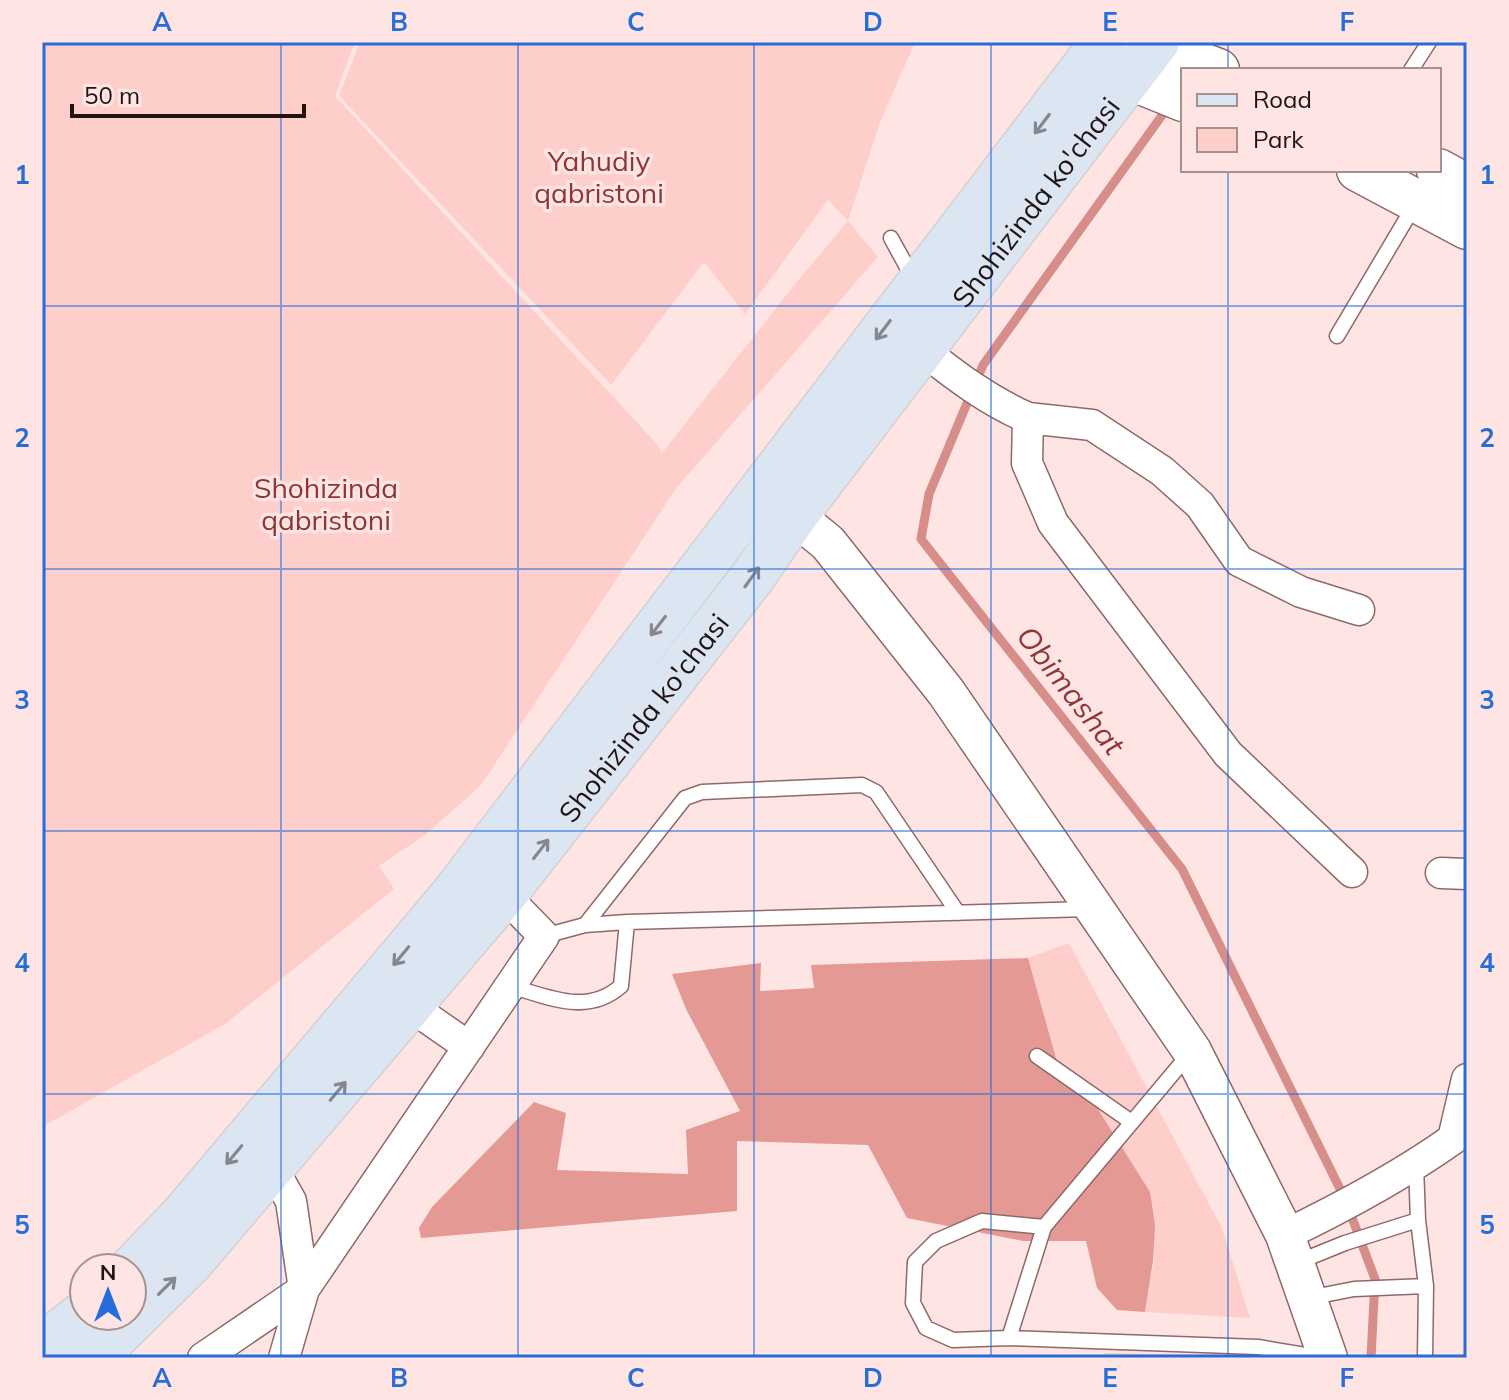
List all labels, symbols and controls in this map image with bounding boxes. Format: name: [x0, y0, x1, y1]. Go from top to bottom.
text: A: [152, 5, 172, 38]
text: B: [390, 5, 408, 38]
text: C: [627, 5, 645, 38]
text: D: [863, 5, 883, 38]
text: E: [1102, 5, 1118, 38]
text: F: [1340, 5, 1355, 38]
scale bar: [72, 68, 304, 118]
legend: [1181, 68, 1441, 172]
text: 50 m: [84, 80, 140, 110]
text: Road: [1253, 84, 1312, 114]
street label: Shohizinda ko'chasi: [944, 90, 1126, 314]
one-way arrow: [1033, 112, 1050, 134]
text: Park: [1253, 124, 1304, 154]
park label: Yahudiy qabristoni: [534, 143, 664, 210]
text: 1: [14, 158, 30, 191]
text: 1: [1479, 158, 1495, 191]
one-way arrow: [875, 319, 892, 340]
text: 2: [14, 421, 30, 454]
text: 2: [1479, 421, 1495, 454]
park label: Shohizinda qabristoni: [254, 470, 398, 537]
one-way arrow: [744, 567, 760, 589]
street label: Shohizinda ko'chasi: [550, 606, 735, 829]
one-way arrow: [650, 615, 667, 636]
water label: Obimashat: [1009, 618, 1134, 763]
text: 3: [14, 683, 30, 716]
text: 3: [1479, 683, 1495, 716]
one-way arrow: [532, 839, 549, 860]
one-way arrow: [392, 945, 410, 965]
text: 4: [14, 946, 30, 979]
text: 4: [1479, 946, 1495, 979]
one-way arrow: [329, 1082, 347, 1102]
one-way arrow: [225, 1144, 243, 1164]
text: 5: [14, 1208, 30, 1241]
text: 5: [1479, 1208, 1495, 1241]
north arrow: [68, 1252, 148, 1332]
text: N: [100, 1258, 116, 1286]
one-way arrow: [157, 1277, 177, 1296]
text: A: [152, 1361, 172, 1394]
text: B: [390, 1361, 408, 1394]
text: C: [627, 1361, 645, 1394]
text: D: [863, 1361, 883, 1394]
text: E: [1102, 1361, 1118, 1394]
text: F: [1340, 1361, 1355, 1394]

